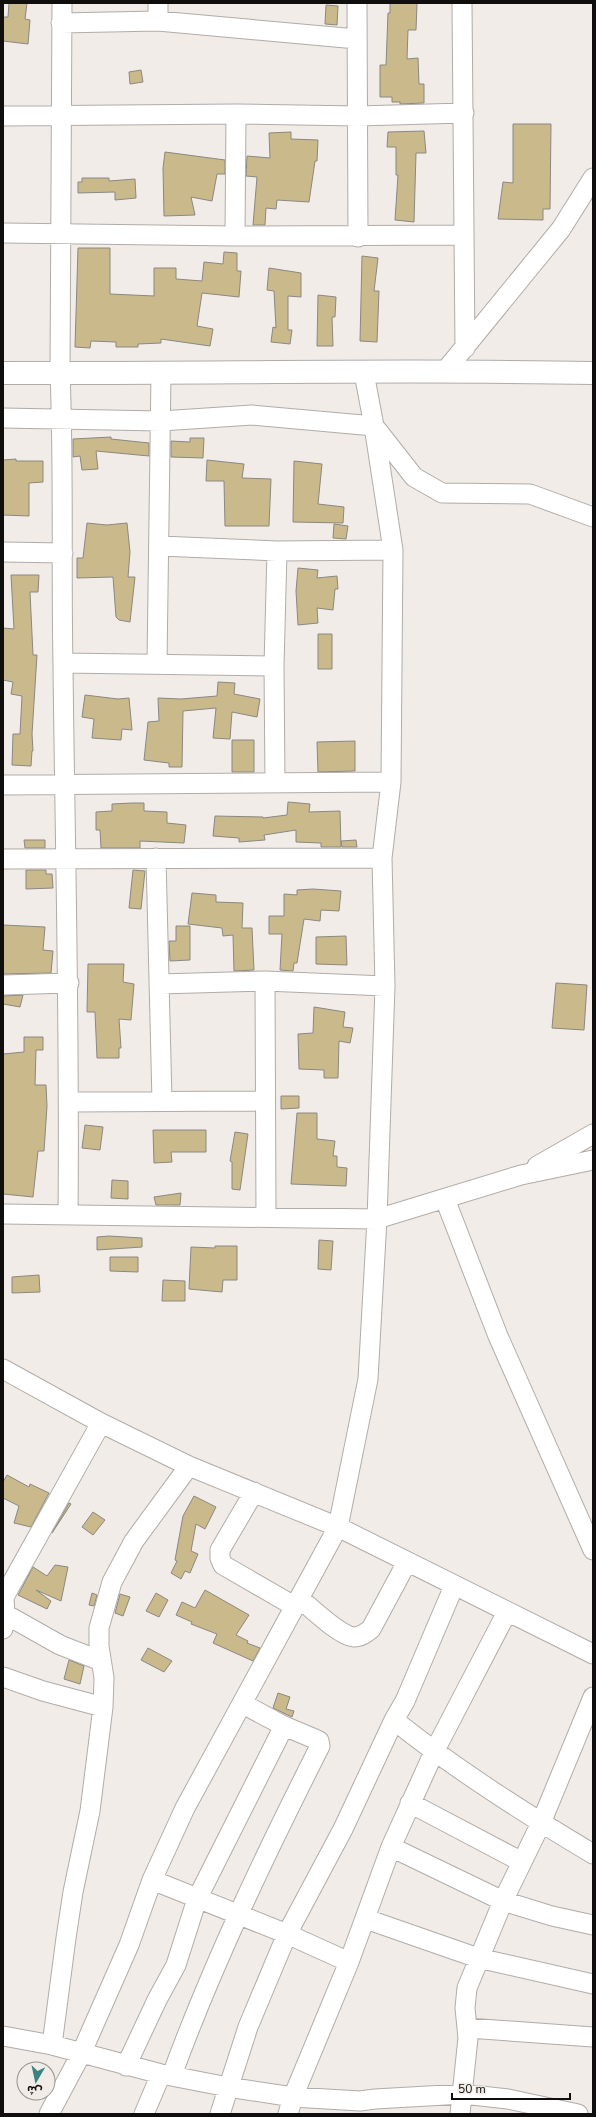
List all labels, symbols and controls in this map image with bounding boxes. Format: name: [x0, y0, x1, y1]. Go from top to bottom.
north arrow: [16, 2061, 56, 2101]
scale bar: [452, 2075, 570, 2101]
text: 50 m: [458, 2081, 486, 2097]
text: ش: [26, 2082, 43, 2099]

